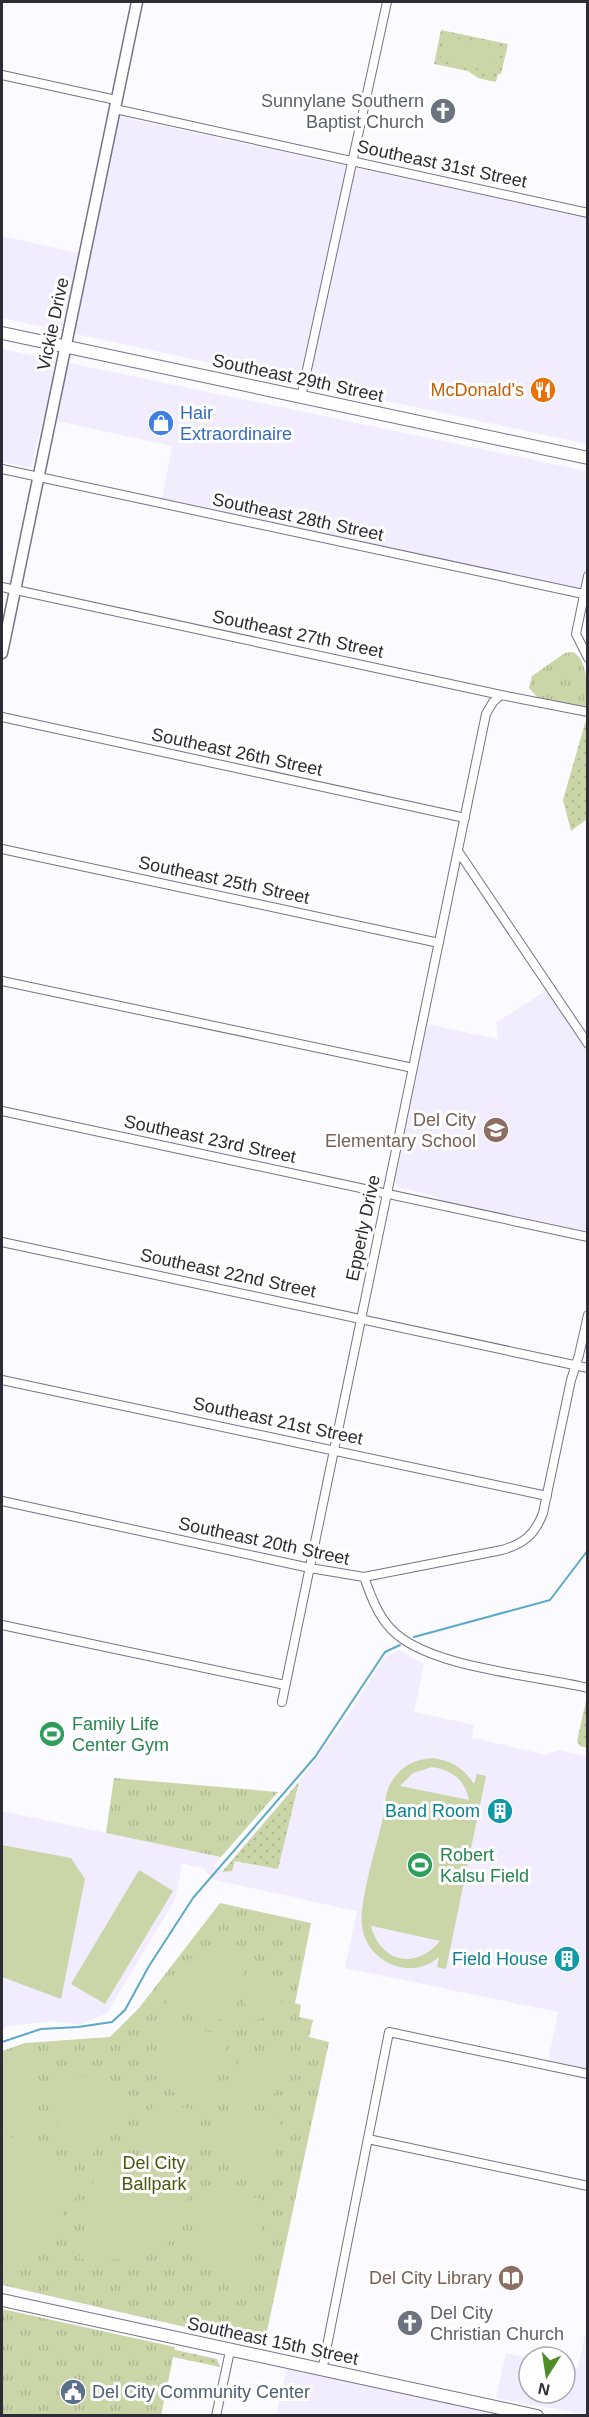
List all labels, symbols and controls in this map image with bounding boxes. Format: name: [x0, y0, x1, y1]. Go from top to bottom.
place label: Sunnylane Southern Baptist Church: [261, 91, 424, 132]
church icon: Sunnylane Southern Baptist Church: [428, 96, 458, 126]
street label: Southeast 31st Street: [355, 136, 529, 192]
street label: Vickie Drive: [33, 276, 73, 372]
street label: Southeast 29th Street: [211, 350, 385, 406]
restaurant icon: McDonald's: [528, 375, 558, 405]
place label: McDonald's: [431, 380, 524, 400]
place label: Hair Extraordinaire: [180, 403, 292, 444]
shop icon: Hair Extraordinaire: [146, 408, 176, 438]
street label: Southeast 28th Street: [211, 489, 385, 545]
street label: Southeast 27th Street: [211, 606, 385, 662]
street label: Southeast 26th Street: [150, 724, 324, 780]
street label: Southeast 25th Street: [137, 852, 311, 908]
place label: Del City Elementary School: [325, 1110, 476, 1151]
street label: Southeast 23rd Street: [122, 1111, 298, 1167]
school or university icon: Del City Elementary School: [481, 1115, 511, 1145]
street label: Epperly Drive: [342, 1173, 384, 1283]
street label: Southeast 22nd Street: [138, 1245, 318, 1301]
street label: Southeast 21st Street: [191, 1393, 365, 1449]
street label: Southeast 20th Street: [177, 1513, 351, 1569]
place label: Family Life Center Gym: [72, 1714, 169, 1755]
sports icon: Family Life Center Gym: [37, 1719, 67, 1749]
building icon: Band Room: [485, 1796, 515, 1826]
place label: Band Room: [385, 1801, 480, 1821]
place label: Robert Kalsu Field: [440, 1845, 529, 1886]
sports icon: Robert Kalsu Field: [405, 1850, 435, 1880]
building icon: Field House: [552, 1944, 582, 1974]
place label: Field House: [452, 1949, 548, 1969]
park label: Del City Ballpark: [121, 2153, 188, 2194]
library icon: Del City Library: [496, 2263, 526, 2293]
place label: Del City Library: [369, 2268, 492, 2288]
place label: Del City Christian Church: [430, 2303, 564, 2344]
church icon: Del City Christian Church: [395, 2308, 425, 2338]
street label: Southeast 15th Street: [186, 2313, 360, 2369]
north arrow: [517, 2345, 577, 2405]
public building icon: Del City Community Center: [58, 2377, 88, 2407]
text: N: [537, 2380, 551, 2399]
place label: Del City Community Center: [92, 2382, 310, 2402]

